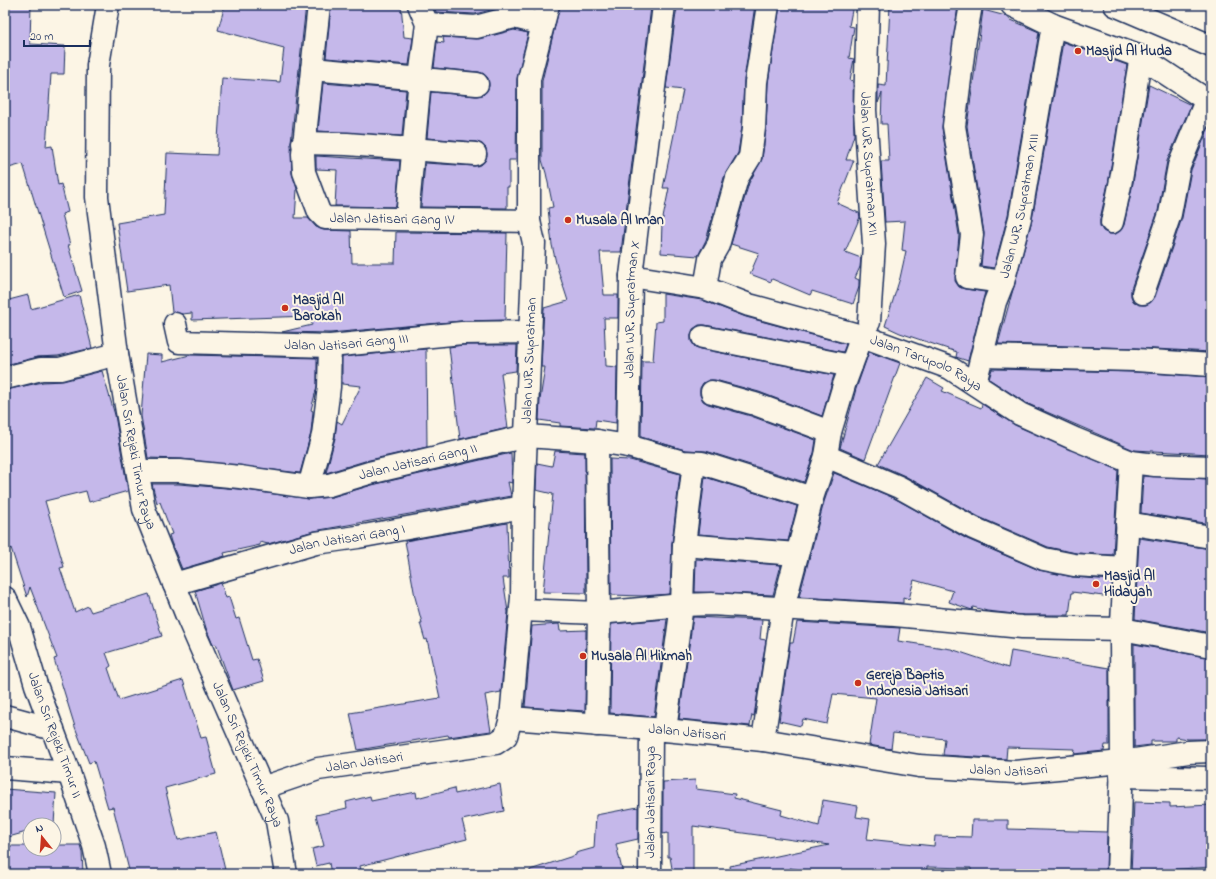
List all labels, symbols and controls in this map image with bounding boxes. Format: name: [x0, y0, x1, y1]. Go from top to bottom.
scale bar: [24, 22, 90, 48]
text: 20 m: [30, 28, 53, 46]
place label: Masjid Al Huda: [1086, 41, 1172, 62]
marker: Masjid Al Huda: [1073, 46, 1083, 56]
street label: Jalan WR. Supratman XII: [854, 91, 884, 237]
street label: Jalan WR. Supratman XIII: [994, 132, 1045, 281]
street label: Jalan Jatisari Gang IV: [330, 208, 455, 231]
place label: Musala Al Iman: [576, 210, 664, 231]
marker: Musala Al Iman: [563, 215, 573, 225]
street label: Jalan WR. Supratman X: [619, 239, 646, 378]
place label: Masjid Al Barokah: [292, 290, 344, 327]
street label: Jalan WR. Supratman: [516, 297, 542, 424]
marker: Masjid Al Barokah: [280, 303, 290, 313]
street label: Jalan Jatisari Gang III: [284, 328, 409, 357]
street label: Jalan Tarupolo Raya: [867, 329, 986, 397]
street label: Jalan Sri Rejeki Timur Raya: [110, 373, 162, 533]
street label: Jalan Jatisari Gang II: [356, 438, 479, 486]
street label: Jalan Jatisari Gang I: [286, 518, 407, 561]
place label: Masjid Al Hidayah: [1104, 566, 1155, 605]
marker: Masjid Al Hidayah: [1091, 579, 1101, 589]
place label: Musala Al Hikmah: [591, 646, 692, 667]
marker: Musala Al Hikmah: [578, 651, 588, 661]
place label: Gereja Baptis Indonesia Jatisari: [866, 665, 969, 702]
street label: Jalan Sri Rejeki Timur II: [22, 669, 87, 801]
street label: Jalan Sri Rejeki Timur Raya: [207, 678, 288, 829]
marker: Gereja Baptis Indonesia Jatisari: [853, 678, 863, 688]
street label: Jalan Jatisari: [648, 718, 727, 747]
street label: Jalan Jatisari: [324, 746, 404, 778]
street label: Jalan Jatisari Raya: [640, 746, 662, 858]
street label: Jalan Jatisari: [969, 759, 1049, 783]
north arrow: [22, 817, 62, 857]
text: N: [33, 820, 45, 837]

